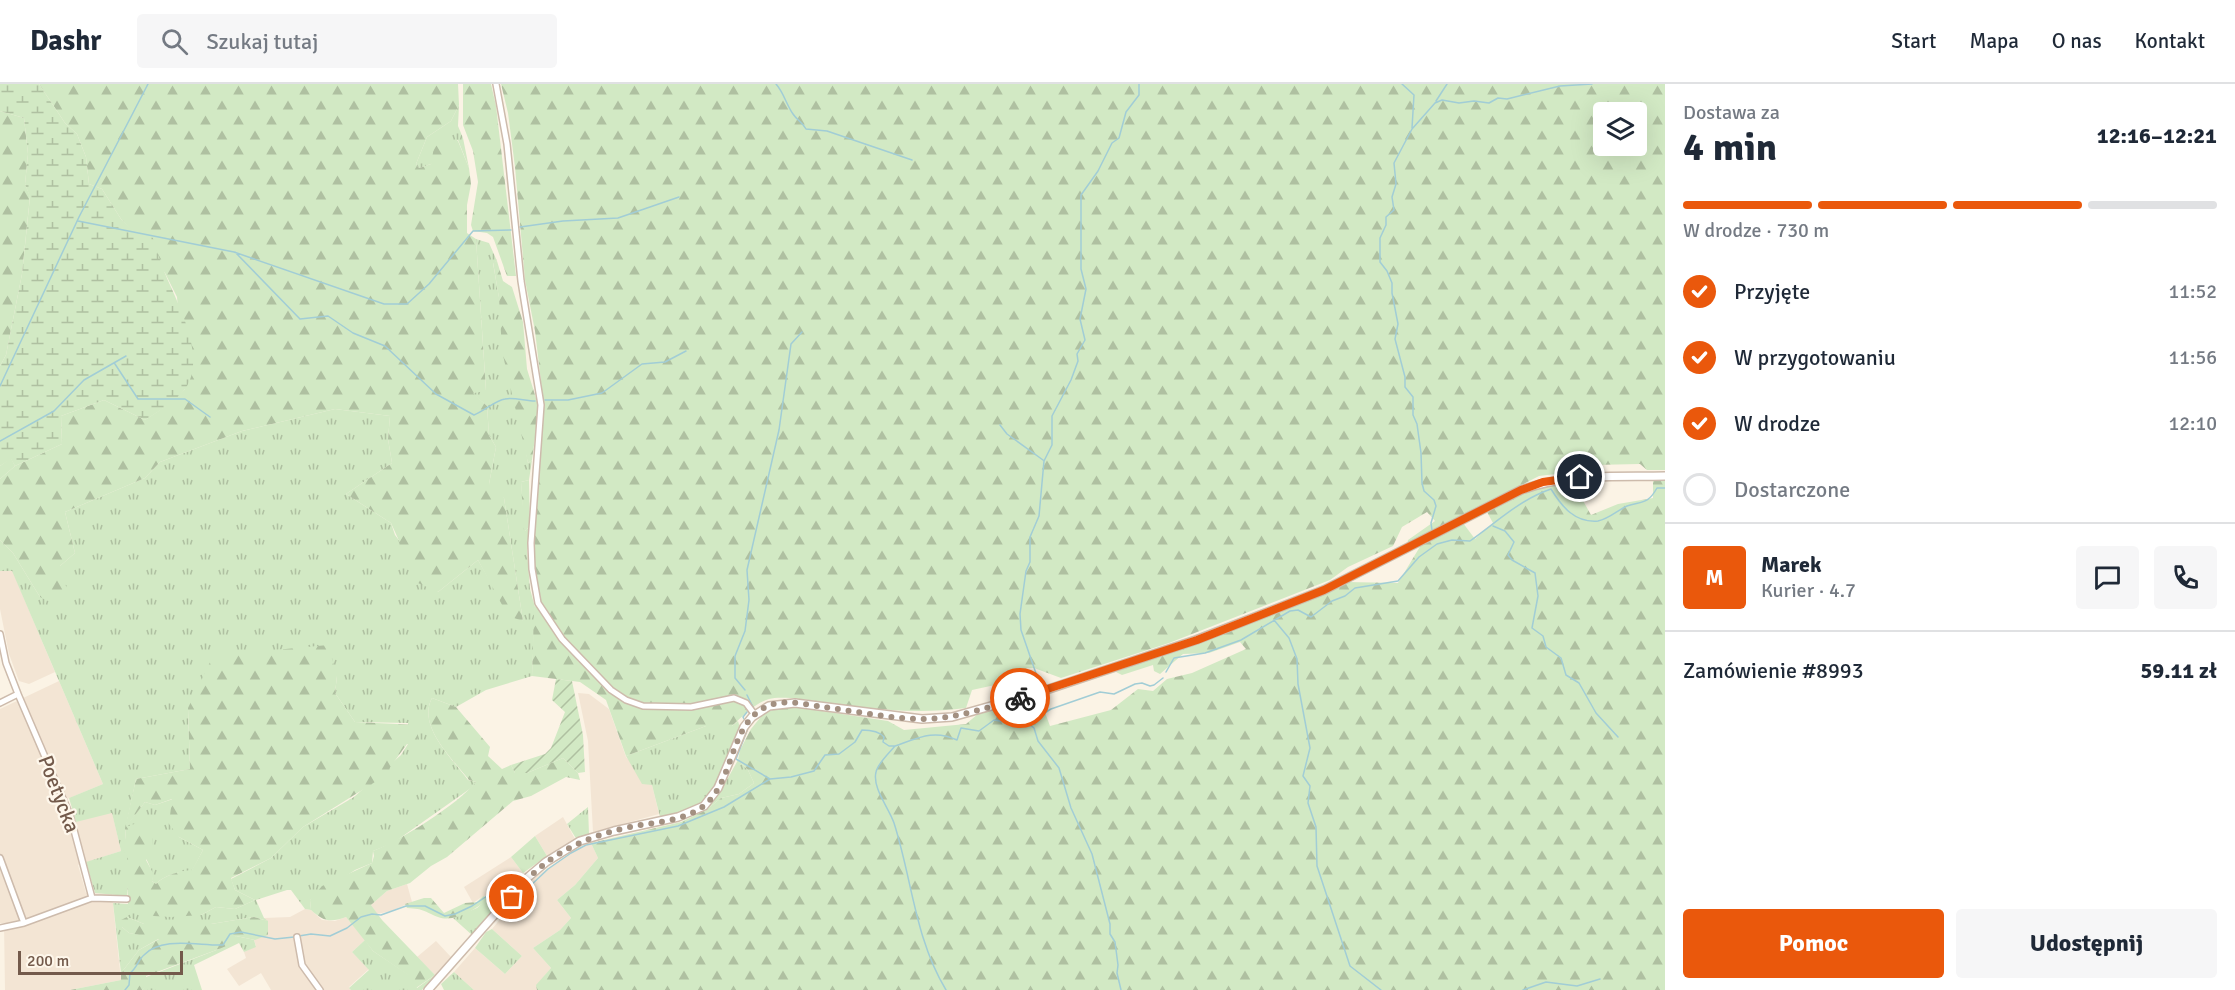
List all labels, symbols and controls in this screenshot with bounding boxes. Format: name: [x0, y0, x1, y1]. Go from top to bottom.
search box: [137, 14, 557, 68]
text: Dashr: [30, 24, 101, 58]
icon: search: [158, 25, 191, 58]
text: Szukaj tutaj: [206, 28, 318, 55]
text: Start: [1891, 28, 1936, 54]
text: Mapa: [1969, 28, 2019, 54]
text: O nas: [2052, 28, 2102, 54]
text: Kontakt: [2135, 28, 2205, 54]
text: Dostawa za: [1683, 100, 1780, 125]
map controls: [1593, 102, 1647, 156]
button: layers: [1593, 102, 1647, 156]
text: 12:16–12:21: [2097, 122, 2217, 149]
text: 4 min: [1683, 123, 1777, 171]
text: W drodze · 730 m: [1683, 218, 1829, 243]
icon: check: [1683, 275, 1716, 308]
text: Przyjęte: [1734, 278, 1810, 305]
text: 11:52: [2168, 279, 2217, 304]
icon: check: [1683, 341, 1716, 374]
text: W przygotowaniu: [1734, 344, 1896, 371]
text: 11:56: [2168, 345, 2217, 370]
icon: check: [1683, 407, 1716, 440]
text: W drodze: [1734, 410, 1821, 437]
text: 12:10: [2168, 411, 2217, 436]
pin: [1554, 451, 1605, 502]
icon: home: [1563, 460, 1596, 493]
text: Dostarczone: [1734, 476, 1850, 503]
button: chat: [2076, 546, 2139, 609]
button: phone: [2154, 546, 2217, 609]
text: Marek: [1761, 551, 1821, 578]
text: M: [1705, 564, 1724, 591]
text: Kurier · 4.7: [1761, 578, 1856, 603]
text: Zamówienie #8993: [1683, 657, 1864, 684]
text: 59.11 zł: [2140, 657, 2217, 684]
courier: [990, 668, 1050, 728]
icon: bike: [1004, 682, 1037, 715]
street label: Poetycka: [32, 752, 86, 836]
pin: [486, 871, 537, 922]
icon: bag: [495, 880, 528, 913]
button: Pomoc: [1683, 909, 1944, 978]
button: Udostępnij: [1956, 909, 2217, 978]
scale bar: [18, 948, 183, 976]
text: 200 m: [27, 951, 69, 971]

